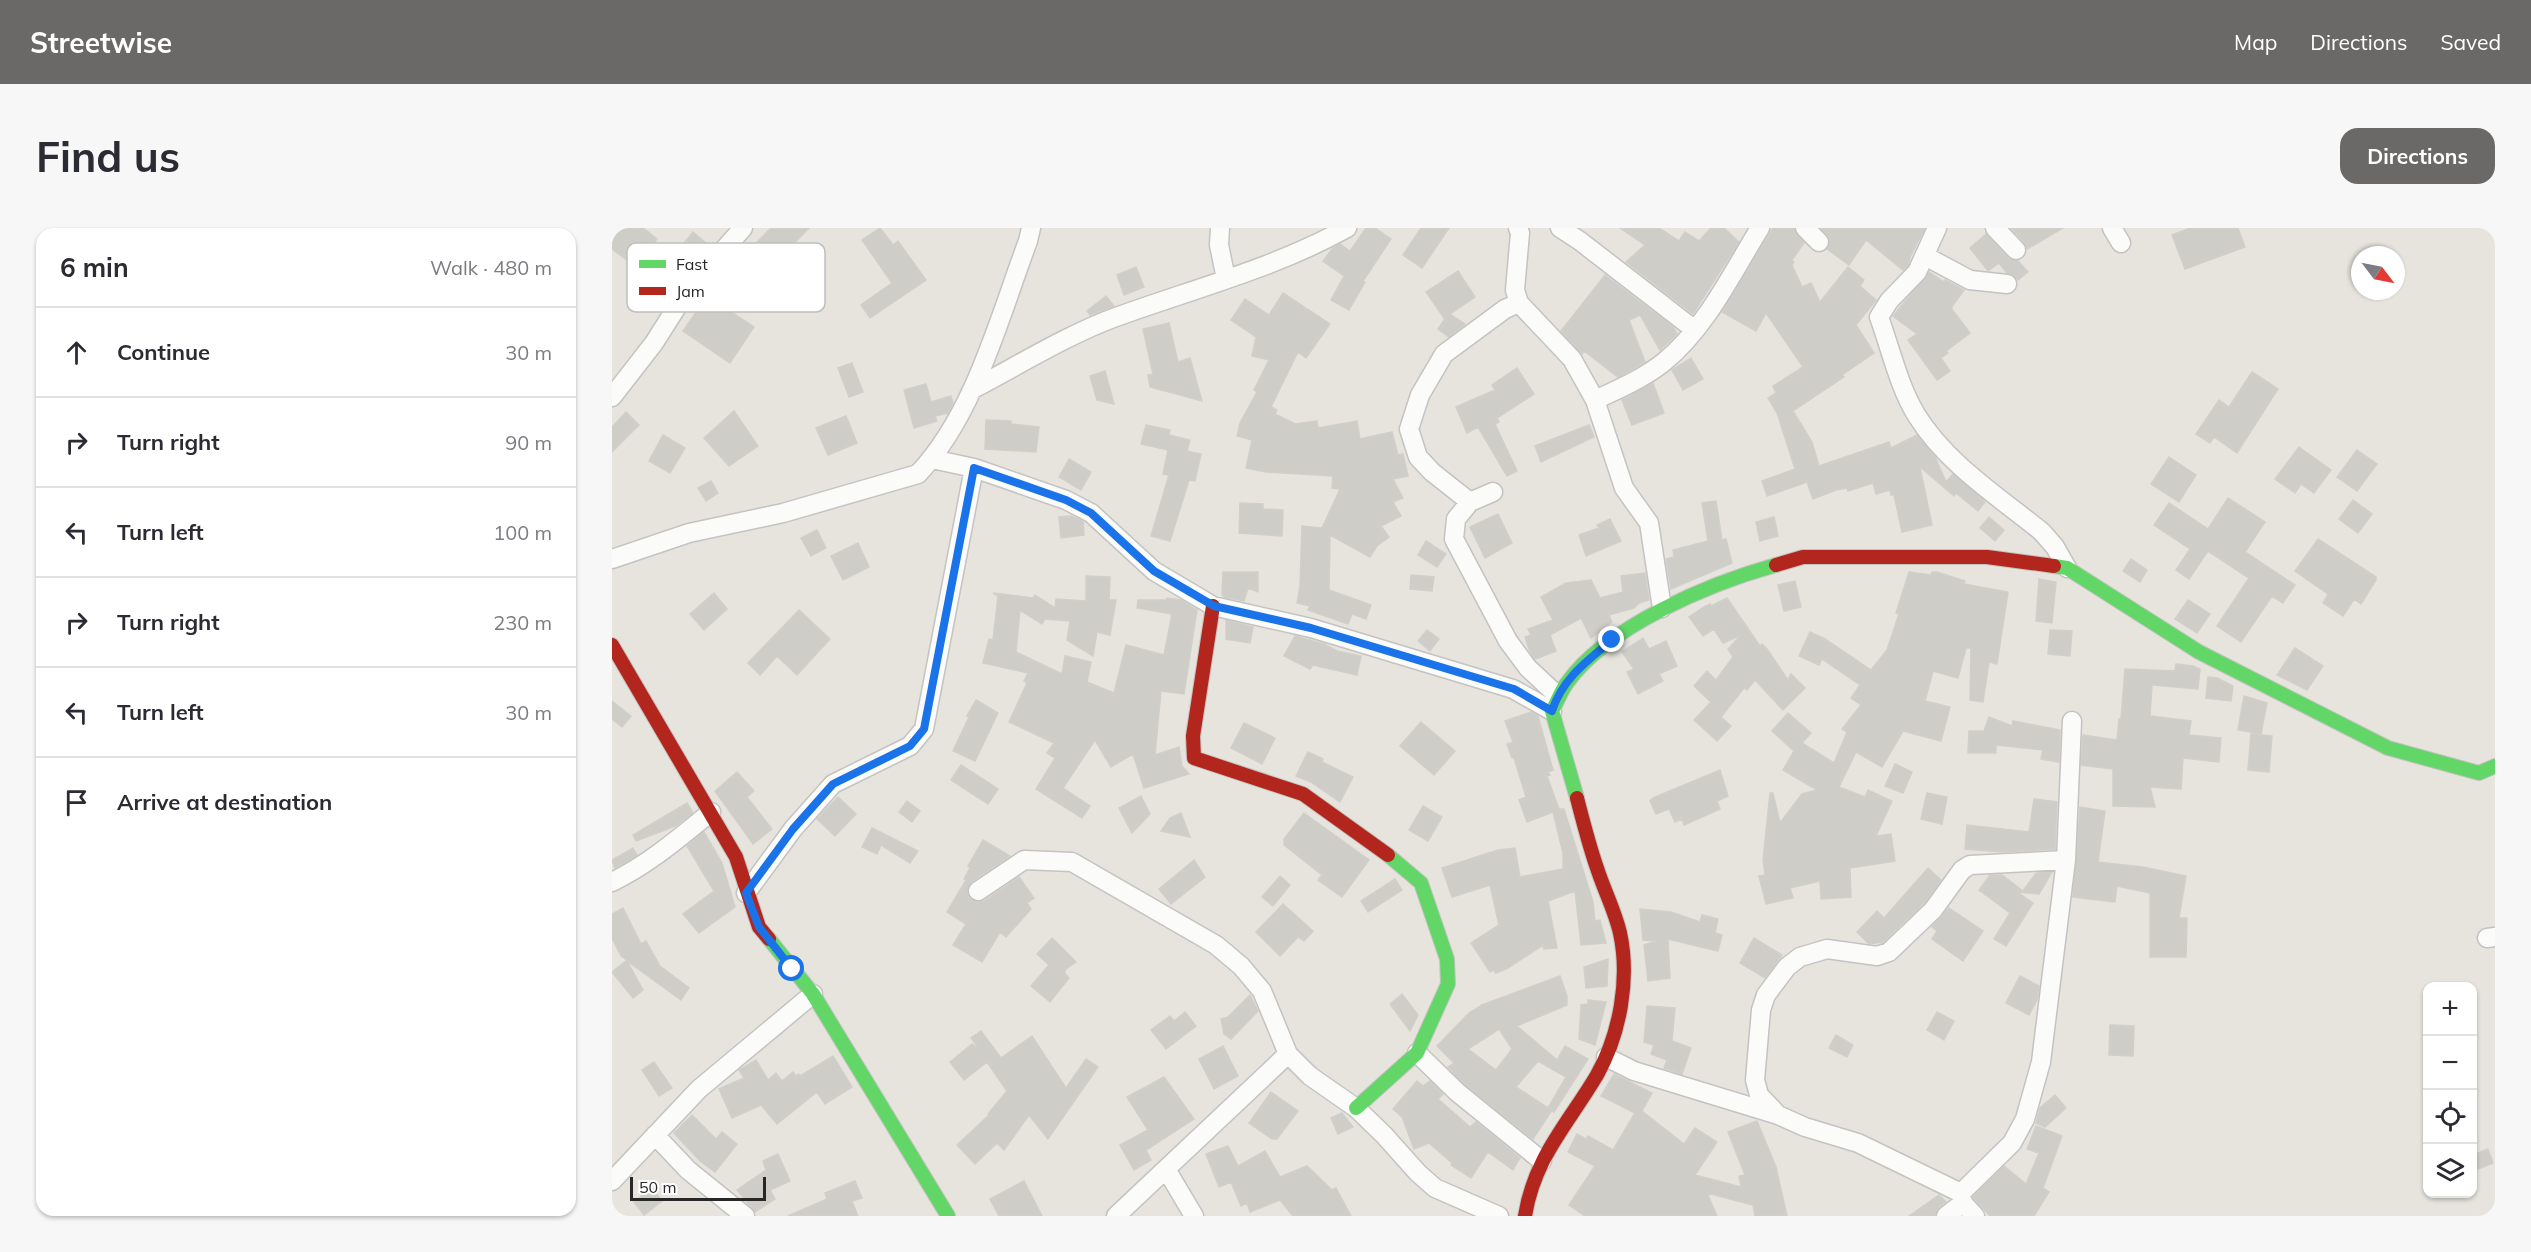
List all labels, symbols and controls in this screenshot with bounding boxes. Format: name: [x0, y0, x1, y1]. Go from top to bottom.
text: Streetwise: [30, 25, 172, 60]
text: Map: [2234, 29, 2277, 55]
text: Directions: [2310, 29, 2407, 55]
text: Saved: [2440, 29, 2501, 55]
button: Directions: [2340, 128, 2495, 184]
text: Find us: [36, 130, 180, 183]
legend: [627, 243, 825, 312]
north arrow: [2351, 246, 2405, 300]
text: 6 min: [60, 251, 129, 284]
text: Fast: [676, 254, 708, 274]
text: Walk · 480 m: [430, 255, 552, 280]
text: Jam: [676, 281, 705, 301]
icon: ahead: [60, 336, 93, 369]
text: Continue: [117, 338, 210, 366]
text: 30 m: [505, 340, 552, 365]
icon: right: [60, 426, 93, 459]
text: Turn right: [117, 428, 220, 456]
text: 90 m: [505, 430, 552, 455]
icon: left: [60, 516, 93, 549]
text: Turn left: [117, 518, 204, 546]
text: 100 m: [493, 520, 552, 545]
icon: right: [60, 606, 93, 639]
text: Turn right: [117, 608, 220, 636]
text: 230 m: [493, 610, 552, 635]
route end: [1598, 626, 1624, 652]
icon: left: [60, 696, 93, 729]
text: Turn left: [117, 698, 204, 726]
text: 30 m: [505, 700, 552, 725]
icon: arrive: [60, 786, 93, 819]
text: Arrive at destination: [117, 788, 332, 816]
route start: [778, 955, 804, 981]
map controls: [2423, 982, 2477, 1198]
button: +: [2423, 982, 2477, 1036]
button: −: [2423, 1036, 2477, 1090]
button: locate: [2423, 1090, 2477, 1144]
button: layers: [2423, 1144, 2477, 1198]
scale bar: [630, 1174, 766, 1202]
text: 50 m: [639, 1177, 676, 1197]

